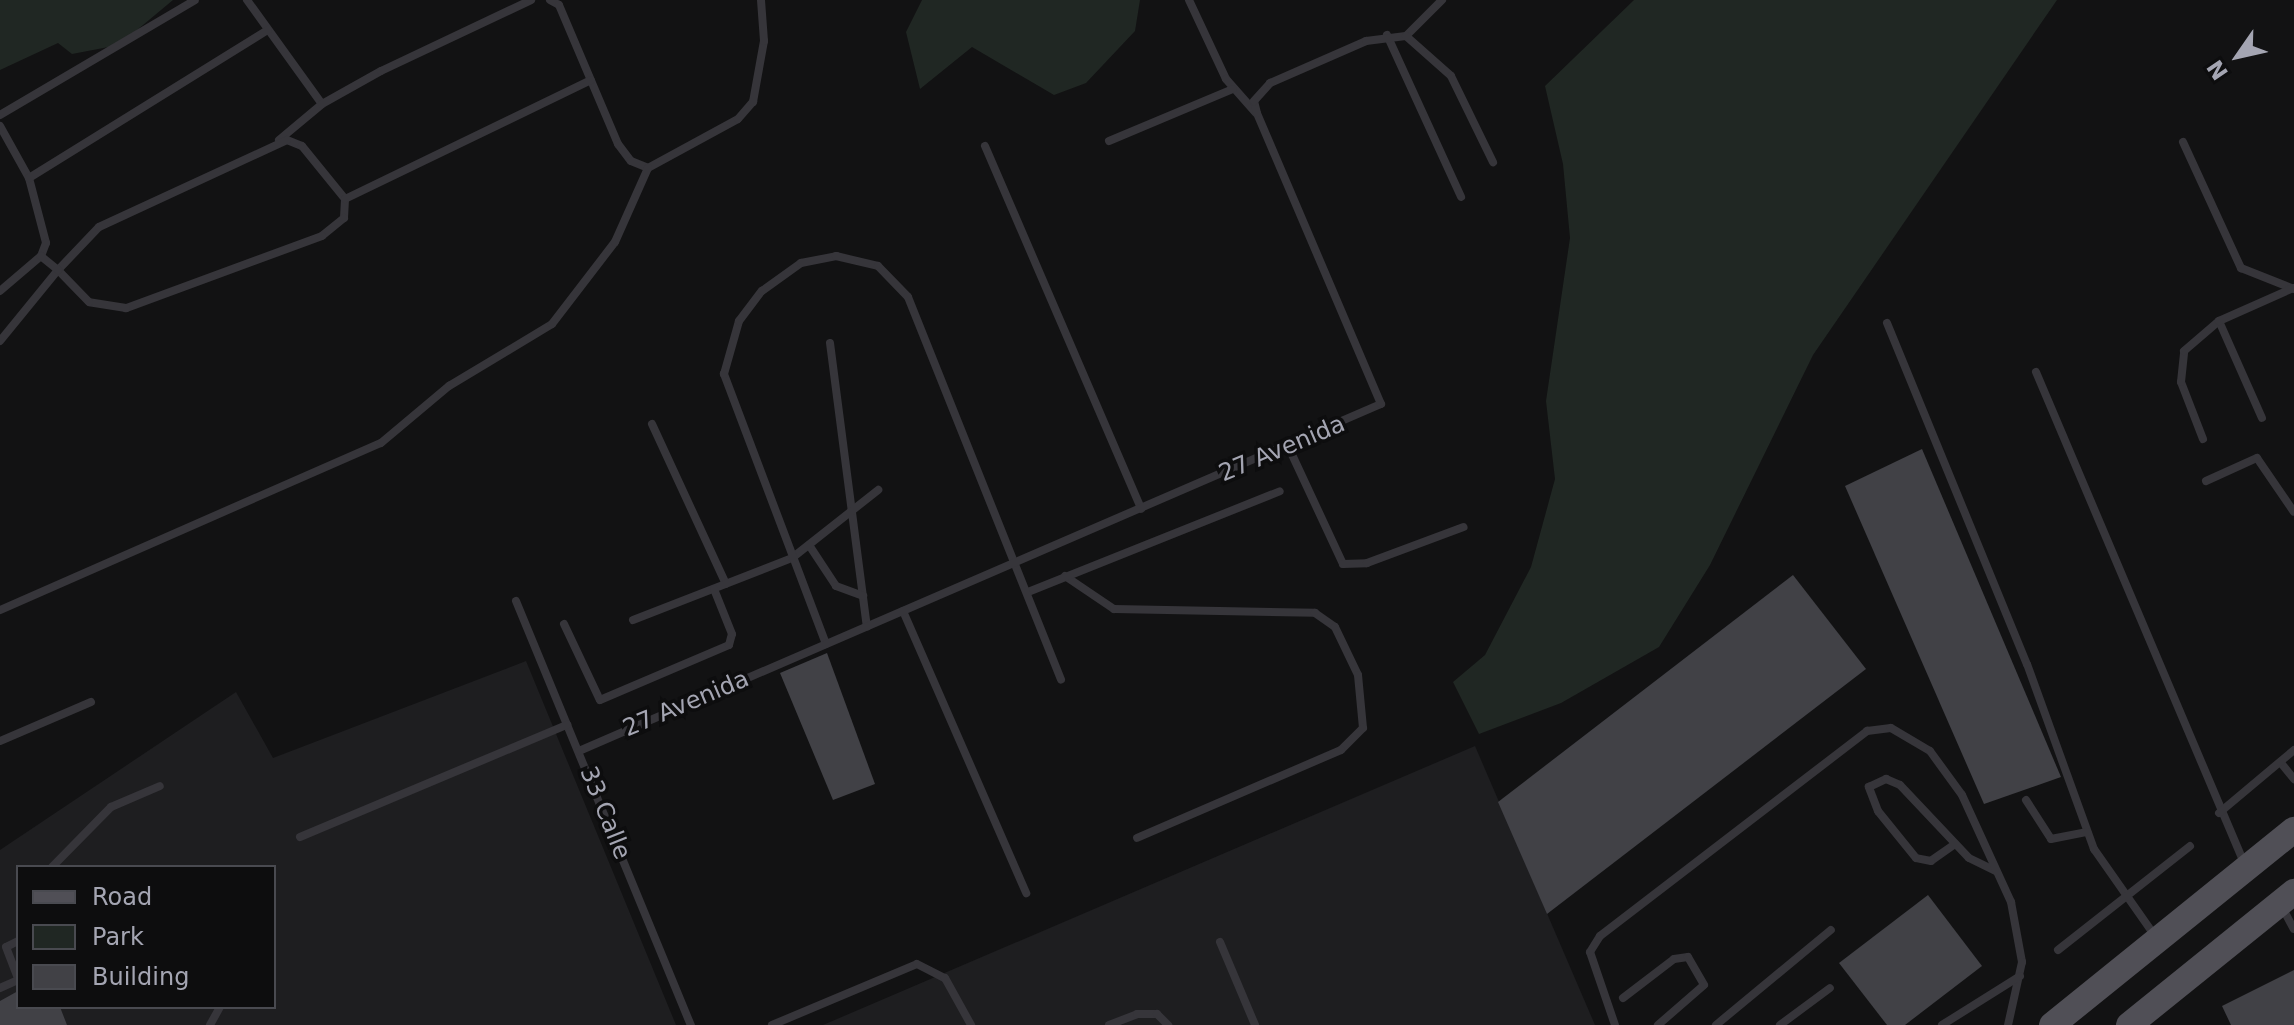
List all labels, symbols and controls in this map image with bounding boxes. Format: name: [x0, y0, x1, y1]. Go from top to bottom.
north arrow: [2198, 16, 2278, 96]
text: N: [2202, 55, 2233, 84]
street label: 27 Avenida: [1215, 410, 1349, 488]
street label: 27 Avenida: [619, 665, 753, 743]
street label: 33 Calle: [573, 762, 637, 864]
legend: [16, 865, 276, 1009]
text: Road: [92, 883, 152, 911]
text: Park: [92, 923, 144, 951]
text: Building: [92, 963, 189, 991]

